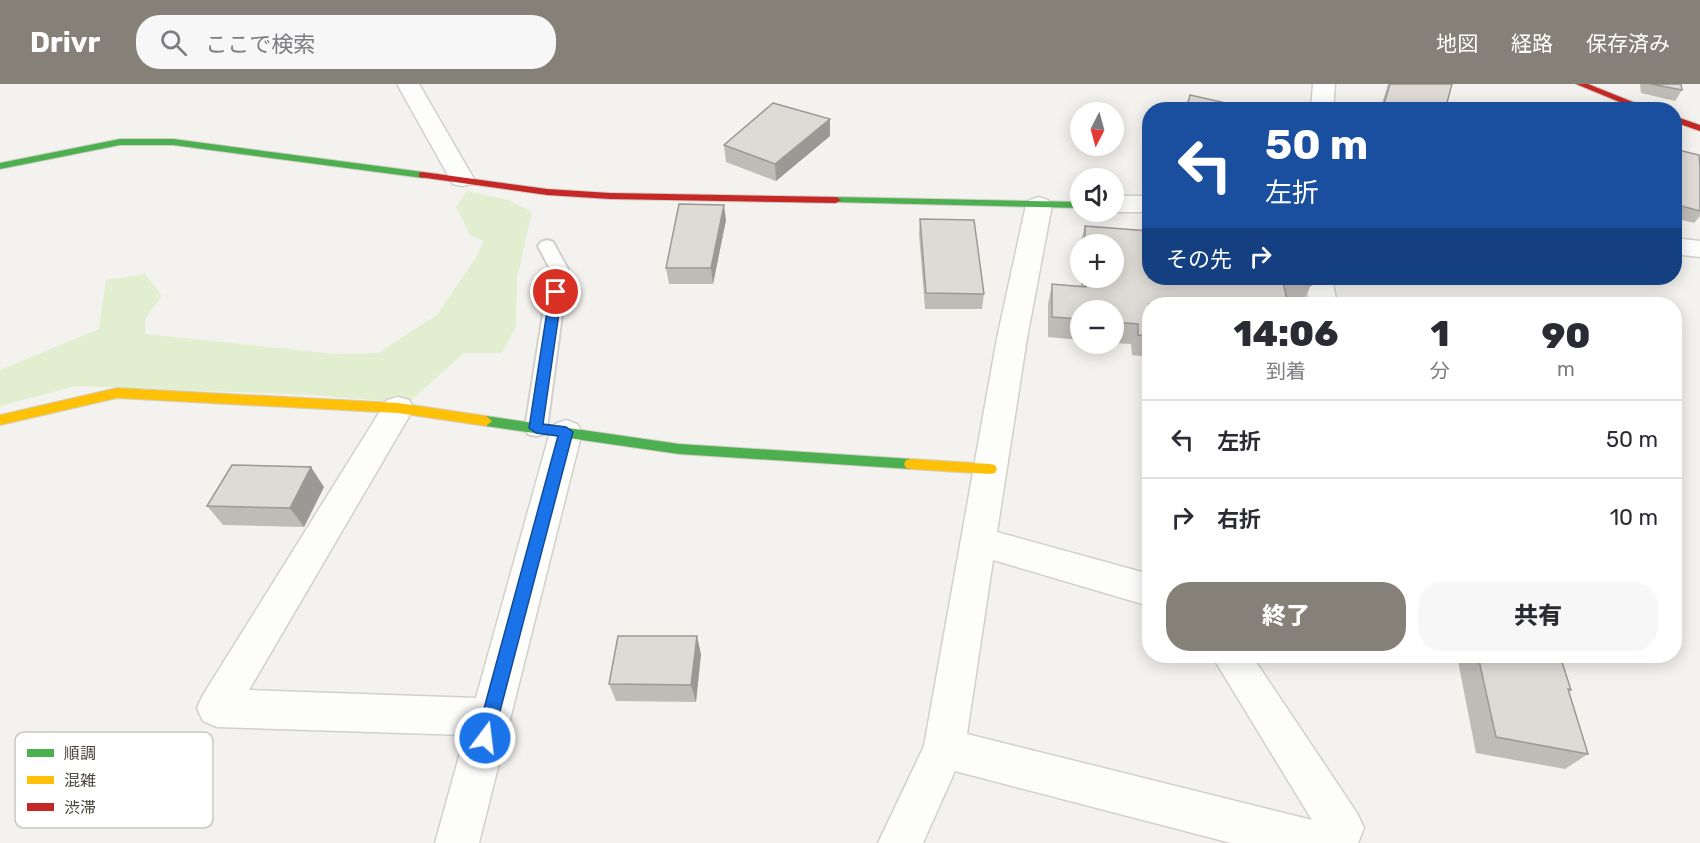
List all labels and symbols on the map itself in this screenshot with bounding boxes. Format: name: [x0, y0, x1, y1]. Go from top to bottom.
north arrow: [1070, 102, 1124, 156]
pin: [530, 266, 581, 317]
position arrow: [453, 706, 517, 770]
legend: [15, 732, 213, 828]
text: 順調: [64, 744, 96, 763]
text: 混雑: [64, 771, 96, 790]
text: 渋滞: [64, 798, 96, 817]

